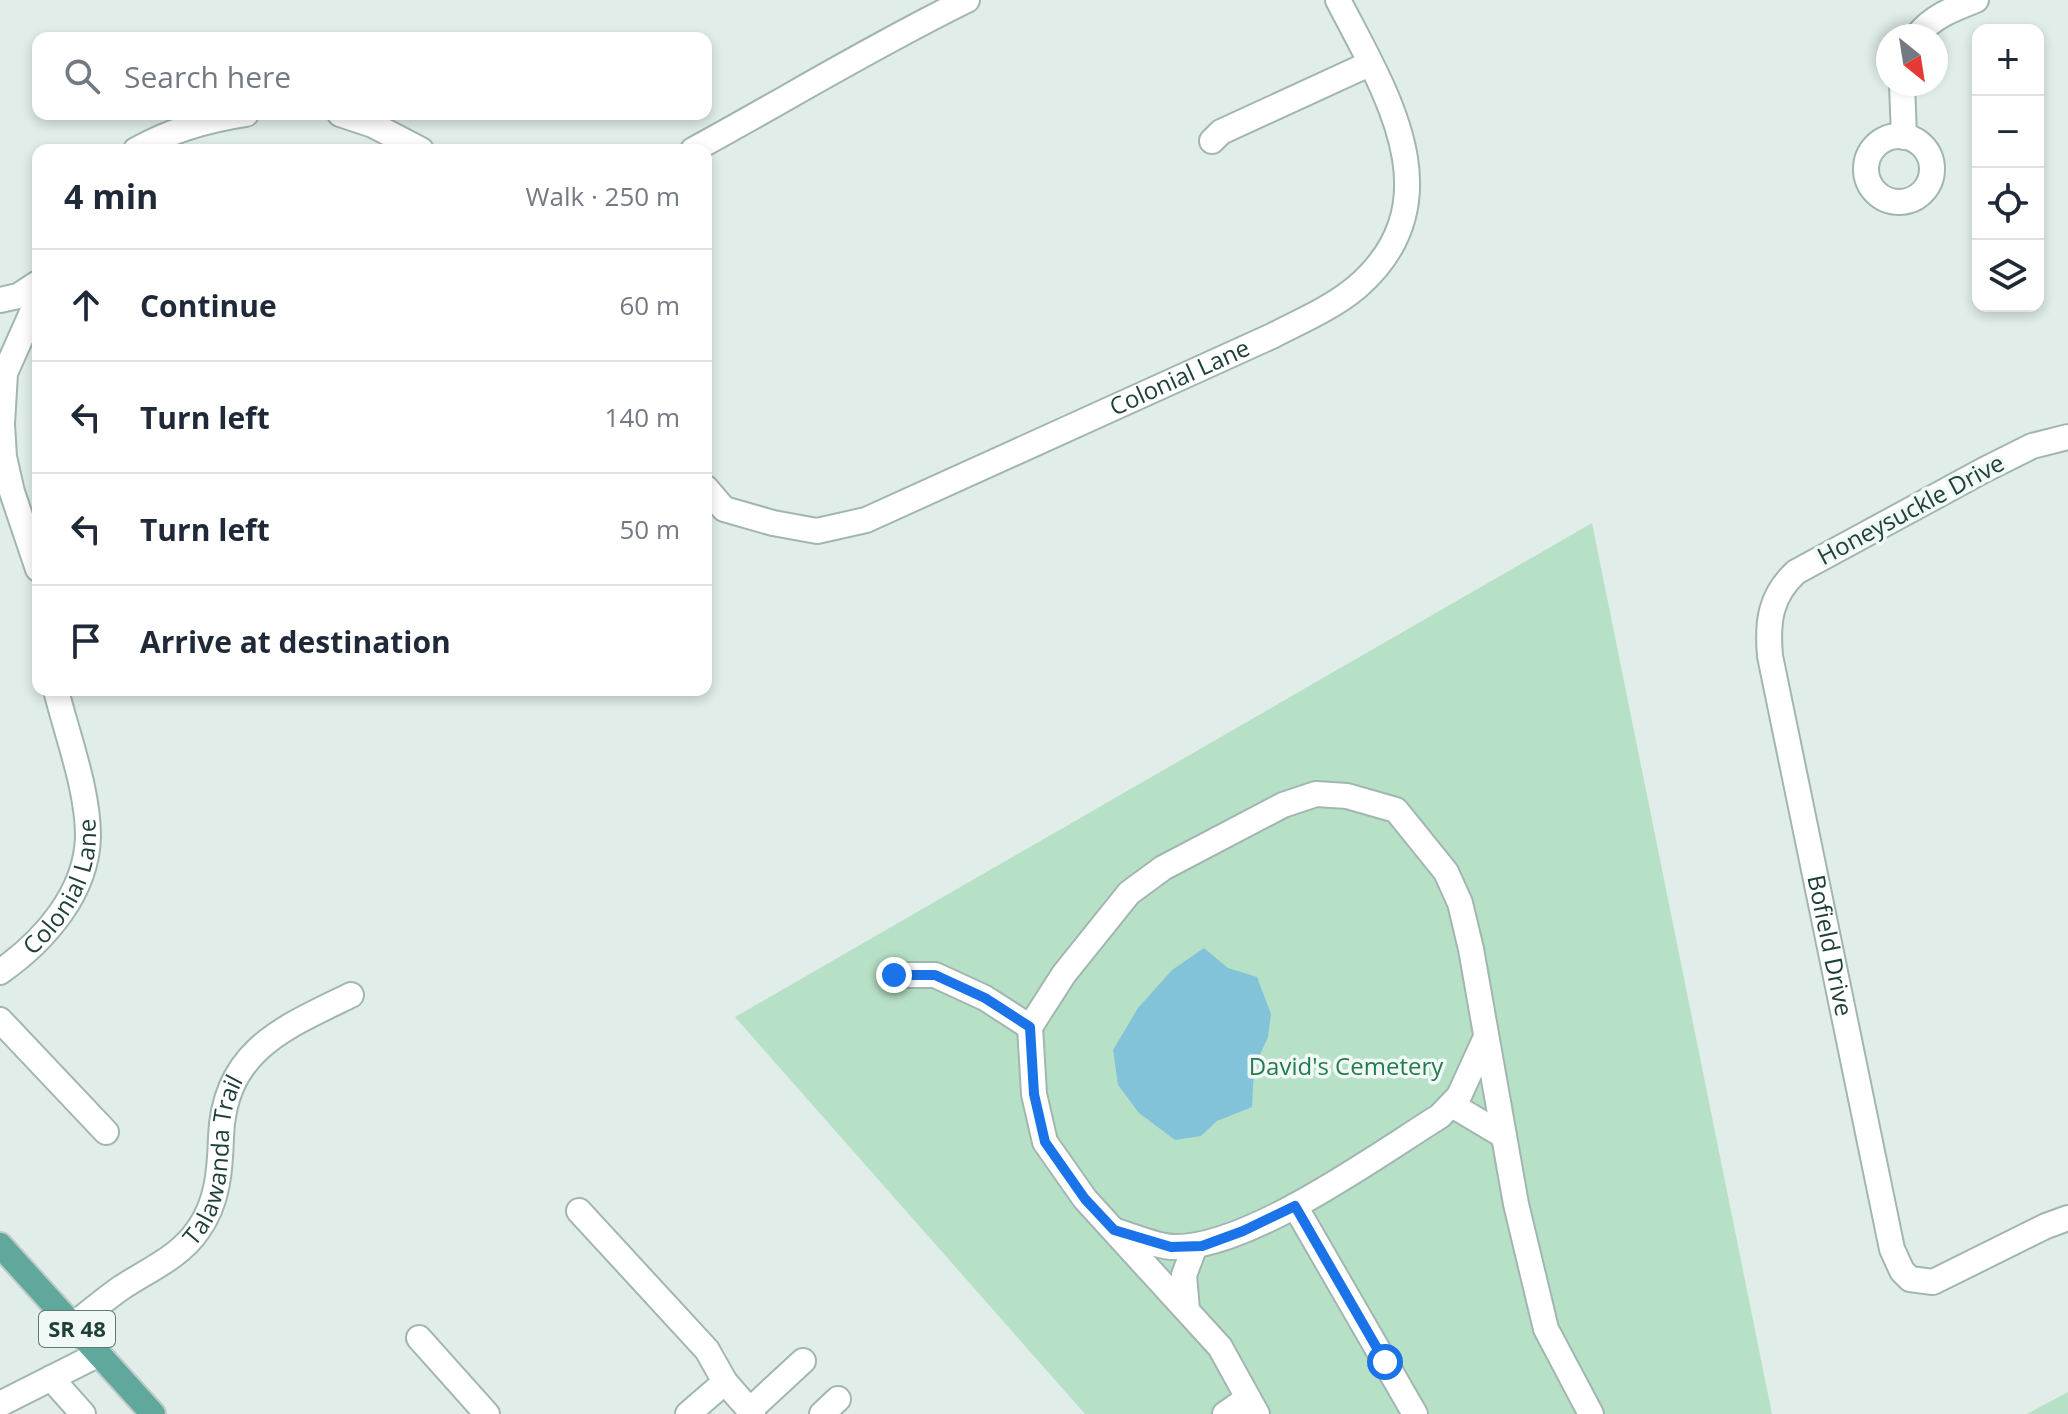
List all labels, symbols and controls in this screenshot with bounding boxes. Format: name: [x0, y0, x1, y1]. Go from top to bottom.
north arrow: [1876, 24, 1948, 96]
map controls: [1972, 24, 2044, 312]
button: +: [1972, 24, 2044, 96]
search box: [32, 32, 712, 120]
icon: search: [60, 54, 104, 98]
text: Search here: [124, 56, 291, 97]
button: −: [1972, 96, 2044, 168]
button: locate: [1972, 168, 2044, 240]
text: 4 min: [64, 173, 158, 219]
text: Walk · 250 m: [526, 178, 680, 214]
button: layers: [1972, 240, 2044, 312]
icon: ahead: [64, 283, 108, 327]
text: Continue: [140, 285, 277, 326]
text: 60 m: [619, 287, 680, 323]
street label: Colonial Lane: [1104, 330, 1254, 423]
icon: left: [64, 395, 108, 439]
text: Turn left: [140, 397, 270, 438]
text: 140 m: [605, 399, 680, 435]
street label: Honeysuckle Drive: [1811, 445, 2009, 572]
icon: left: [64, 507, 108, 551]
text: Turn left: [140, 509, 270, 550]
text: 50 m: [619, 511, 680, 547]
icon: arrive: [64, 619, 108, 663]
text: Arrive at destination: [140, 621, 451, 662]
street label: Colonial Lane: [15, 818, 103, 961]
street label: Bofield Drive: [1800, 872, 1862, 1019]
route end: [876, 957, 912, 993]
park label: David's Cemetery: [1249, 1049, 1444, 1082]
street label: Talawanda Trail: [175, 1069, 250, 1252]
road number: SR 48: [39, 1311, 115, 1347]
route start: [1367, 1344, 1403, 1380]

